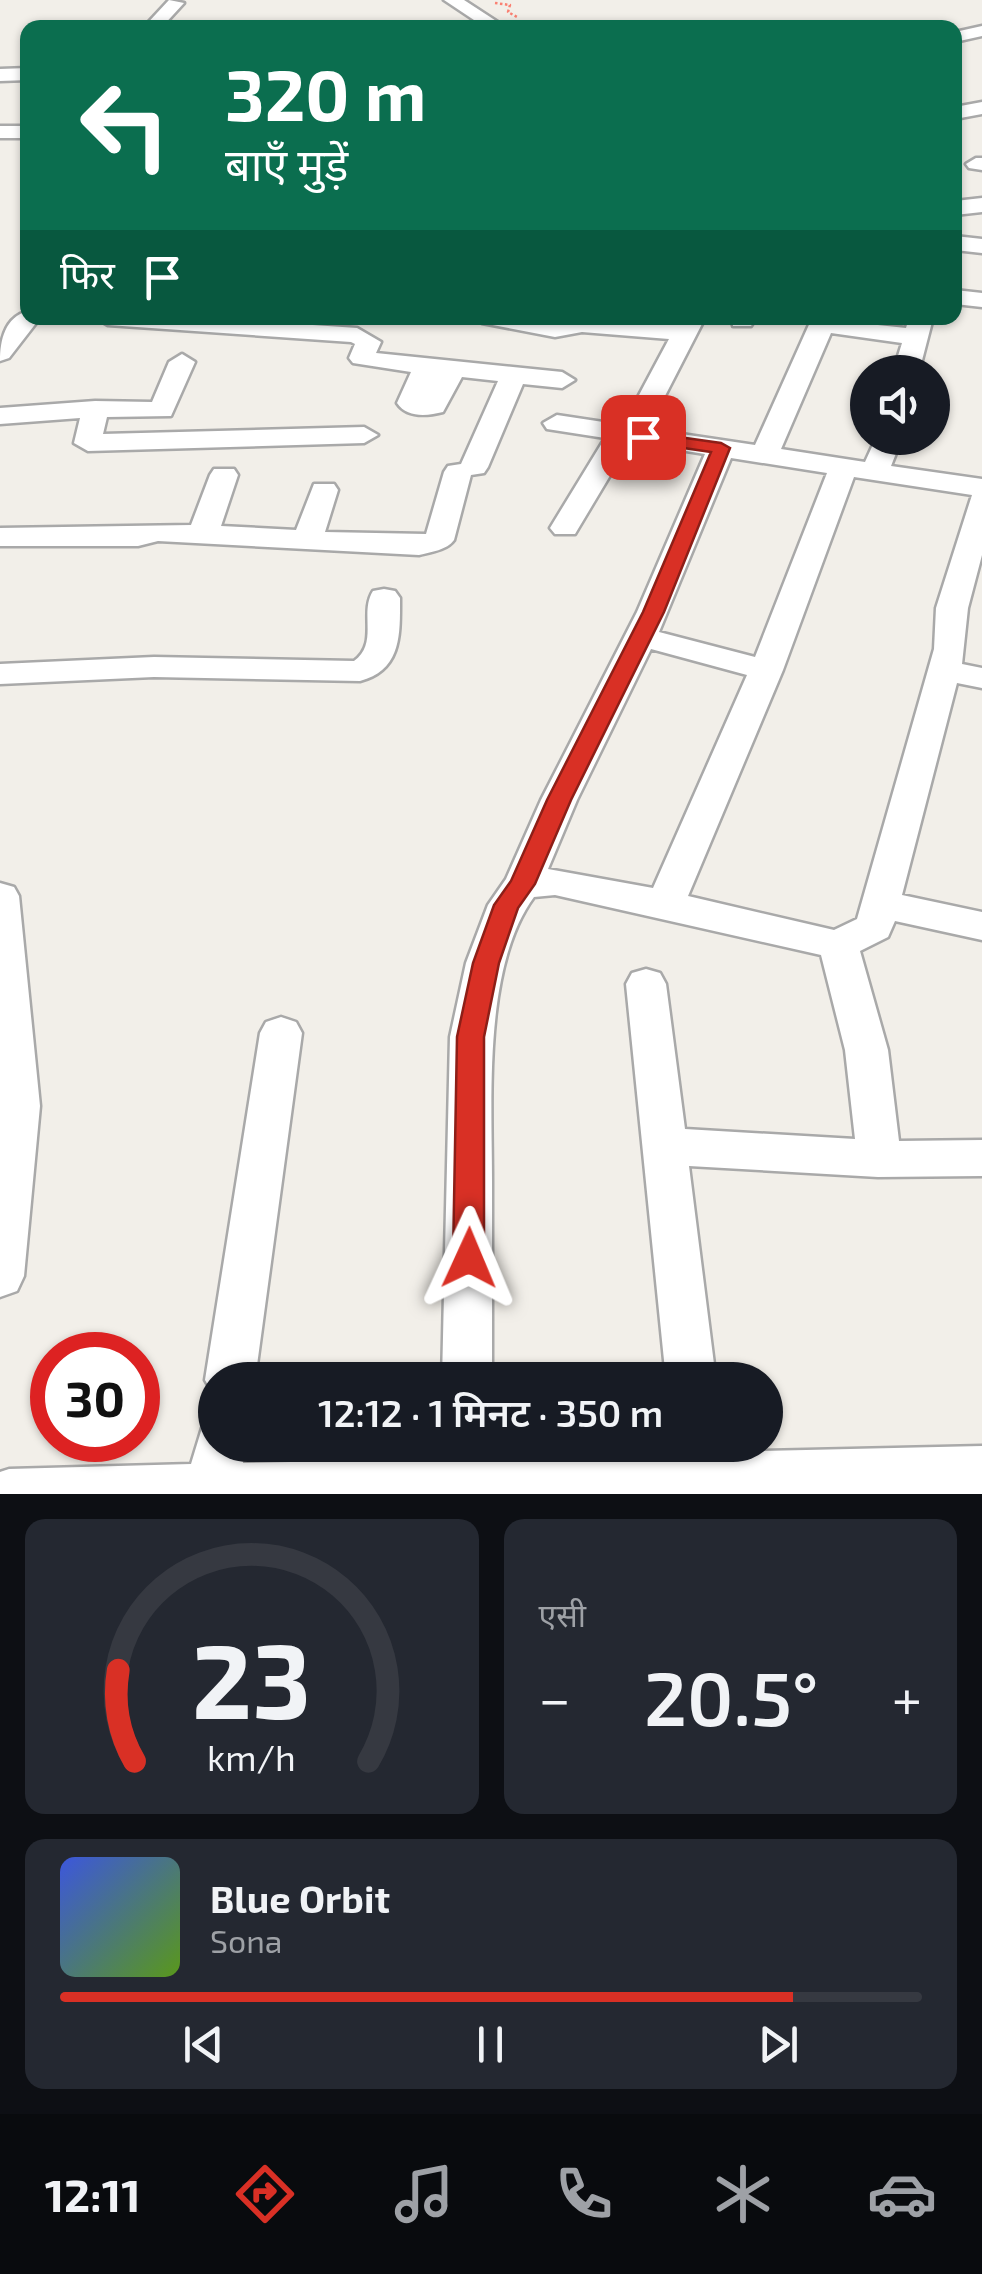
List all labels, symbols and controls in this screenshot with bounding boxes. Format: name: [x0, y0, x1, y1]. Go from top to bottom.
text: 320 m: [225, 51, 426, 135]
icon: left: [60, 60, 190, 190]
text: बाएँ मुड़ें: [225, 136, 348, 190]
icon: arrive: [135, 250, 190, 305]
text: फिर: [60, 251, 115, 297]
map controls: [850, 355, 950, 455]
button: sound: [850, 355, 950, 455]
pin: [601, 395, 686, 480]
icon: arrive: [616, 410, 671, 465]
position arrow: [417, 1206, 521, 1310]
speed limit sign: 30: [30, 1332, 160, 1462]
text: 12:12 · 1 मिनट · 350 m: [318, 1389, 663, 1435]
text: एसी: [539, 1595, 586, 1633]
text: 23: [192, 1615, 311, 1740]
text: 20.5°: [644, 1651, 818, 1741]
text: −: [539, 1664, 571, 1730]
text: +: [892, 1664, 922, 1730]
text: km/h: [207, 1735, 296, 1778]
text: Blue Orbit: [210, 1875, 390, 1921]
text: Sona: [210, 1921, 282, 1959]
icon: previous: [176, 2017, 231, 2072]
icon: pause: [463, 2017, 518, 2072]
icon: next: [751, 2017, 806, 2072]
icon: directions: [230, 2159, 300, 2229]
icon: music: [389, 2159, 459, 2229]
icon: phone: [549, 2159, 619, 2229]
icon: climate: [708, 2159, 778, 2229]
icon: car: [867, 2159, 937, 2229]
text: 12:11: [45, 2167, 141, 2221]

